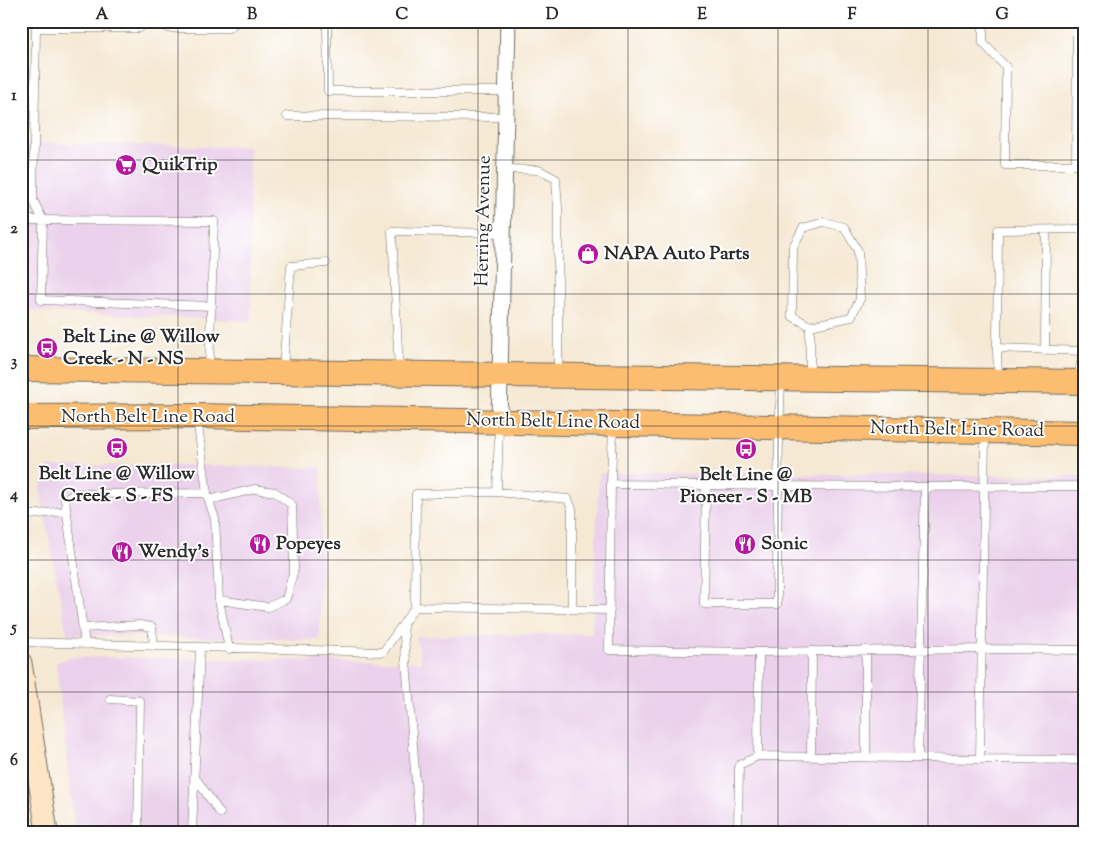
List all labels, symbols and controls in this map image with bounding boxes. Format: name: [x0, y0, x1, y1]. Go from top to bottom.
text: A: [96, 4, 109, 27]
text: B: [247, 4, 257, 27]
text: C: [396, 4, 409, 27]
text: D: [546, 4, 559, 27]
text: E: [697, 4, 707, 27]
text: F: [848, 4, 857, 27]
text: G: [995, 4, 1009, 27]
text: 1: [11, 85, 17, 108]
place label: QuikTrip: [142, 152, 218, 179]
supermarket icon: QuikTrip: [114, 153, 138, 177]
street label: Herring Avenue: [469, 155, 499, 287]
text: 2: [10, 218, 18, 241]
place label: NAPA Auto Parts: [604, 241, 750, 268]
shop icon: NAPA Auto Parts: [576, 242, 600, 266]
place label: Belt Line @ Willow Creek - N - NS: [63, 324, 220, 373]
bus stop icon: Belt Line @ Willow Creek - N - NS: [35, 336, 59, 360]
text: 3: [11, 351, 18, 374]
street label: North Belt Line Road: [61, 404, 235, 431]
street label: North Belt Line Road: [466, 407, 640, 437]
street label: North Belt Line Road: [870, 415, 1044, 445]
bus stop icon: Belt Line @ Willow Creek - S - FS: [105, 436, 129, 460]
bus stop icon: Belt Line @ Pioneer - S - MB: [734, 437, 758, 461]
place label: Belt Line @ Willow Creek - S - FS: [39, 461, 196, 510]
place label: Belt Line @ Pioneer - S - MB: [680, 462, 812, 511]
text: 4: [9, 484, 18, 507]
place label: Popeyes: [276, 531, 341, 558]
place label: Sonic: [761, 531, 808, 558]
restaurant icon: Popeyes: [248, 532, 272, 556]
restaurant icon: Sonic: [733, 532, 757, 556]
place label: Wendy's: [138, 539, 210, 566]
restaurant icon: Wendy's: [110, 540, 134, 564]
text: 5: [9, 617, 17, 640]
text: 6: [10, 750, 18, 773]

